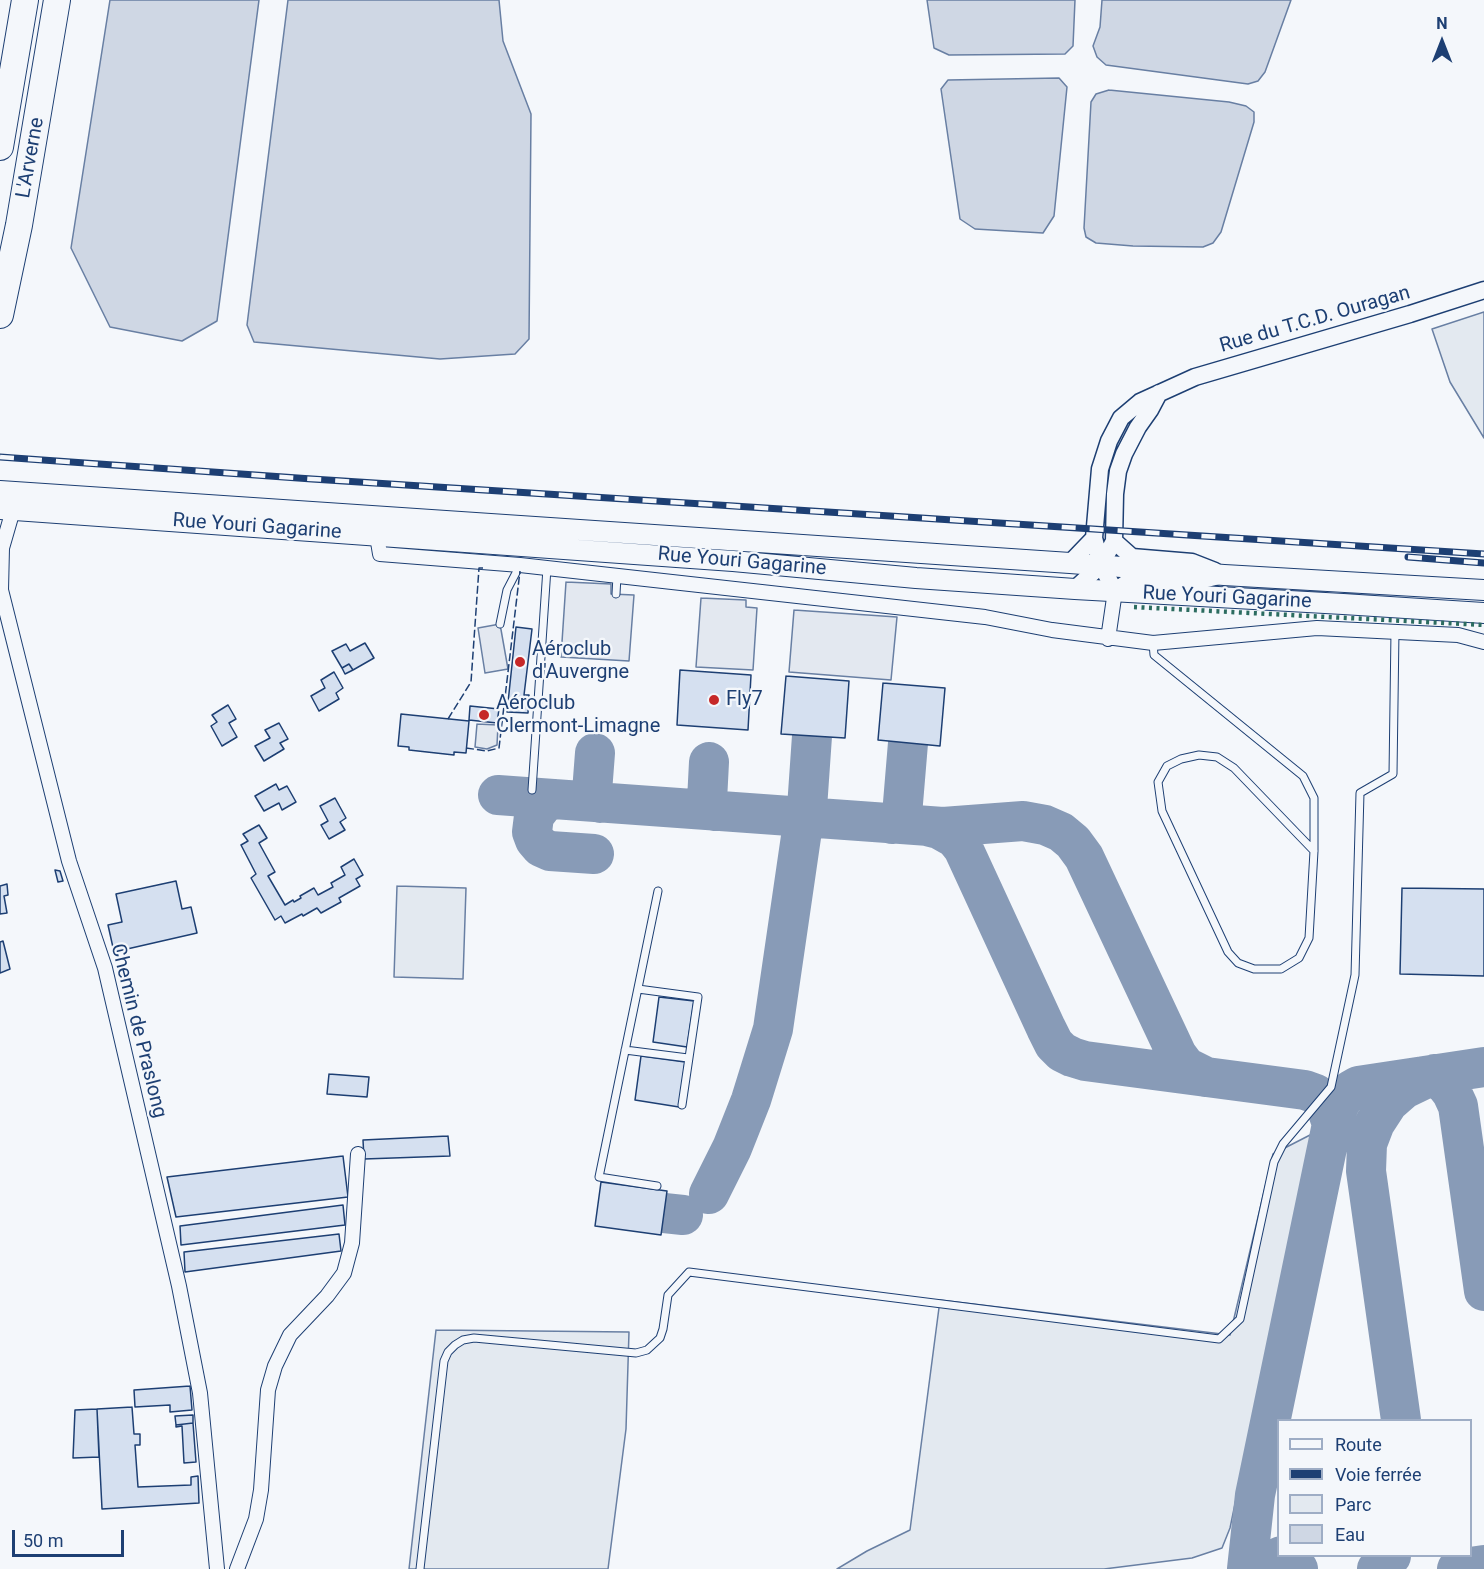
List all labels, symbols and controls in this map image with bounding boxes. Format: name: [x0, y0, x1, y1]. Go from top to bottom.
north arrow: [1412, 12, 1472, 72]
text: N: [1436, 14, 1448, 33]
street label: L'Arverne: [12, 116, 50, 200]
street label: Rue du T.C.D. Ouragan: [1217, 281, 1413, 359]
street label: Rue Youri Gagarine: [172, 509, 342, 545]
street label: Rue Youri Gagarine: [657, 543, 827, 581]
street label: Rue Youri Gagarine: [1142, 582, 1312, 614]
place label: Aéroclub d'Auvergne: [532, 638, 629, 685]
marker: Aéroclub d'Auvergne: [513, 655, 527, 669]
place label: Fly7: [726, 688, 763, 712]
place label: Aéroclub Clermont-Limagne: [496, 692, 660, 739]
marker: Fly7: [707, 693, 721, 707]
marker: Aéroclub Clermont-Limagne: [477, 708, 491, 722]
street label: Chemin de Praslong: [105, 941, 171, 1121]
legend: [1277, 1419, 1472, 1557]
text: Route: [1335, 1434, 1382, 1455]
text: Voie ferrée: [1335, 1464, 1421, 1485]
text: Parc: [1335, 1494, 1371, 1515]
scale bar: [15, 1518, 128, 1556]
text: Eau: [1335, 1524, 1365, 1545]
text: 50 m: [23, 1530, 63, 1551]

